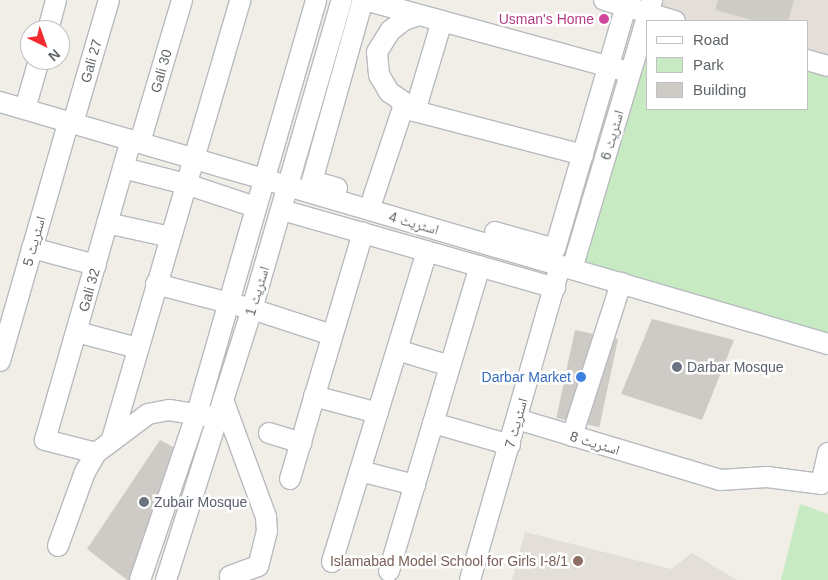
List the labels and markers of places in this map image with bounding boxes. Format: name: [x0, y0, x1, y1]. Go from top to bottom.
place label: Usman's Home: [499, 11, 594, 27]
marker: Usman's Home: [598, 13, 610, 25]
place label: Darbar Mosque: [687, 359, 783, 375]
marker: Darbar Mosque: [671, 361, 683, 373]
place label: Darbar Market: [482, 369, 571, 385]
marker: Darbar Market: [575, 371, 587, 383]
place label: Zubair Mosque: [154, 494, 247, 510]
marker: Zubair Mosque: [138, 496, 150, 508]
place label: Islamabad Model School for Girls I-8/1: [330, 553, 568, 569]
marker: Islamabad Model School for Girls I-8/1: [572, 555, 584, 567]

